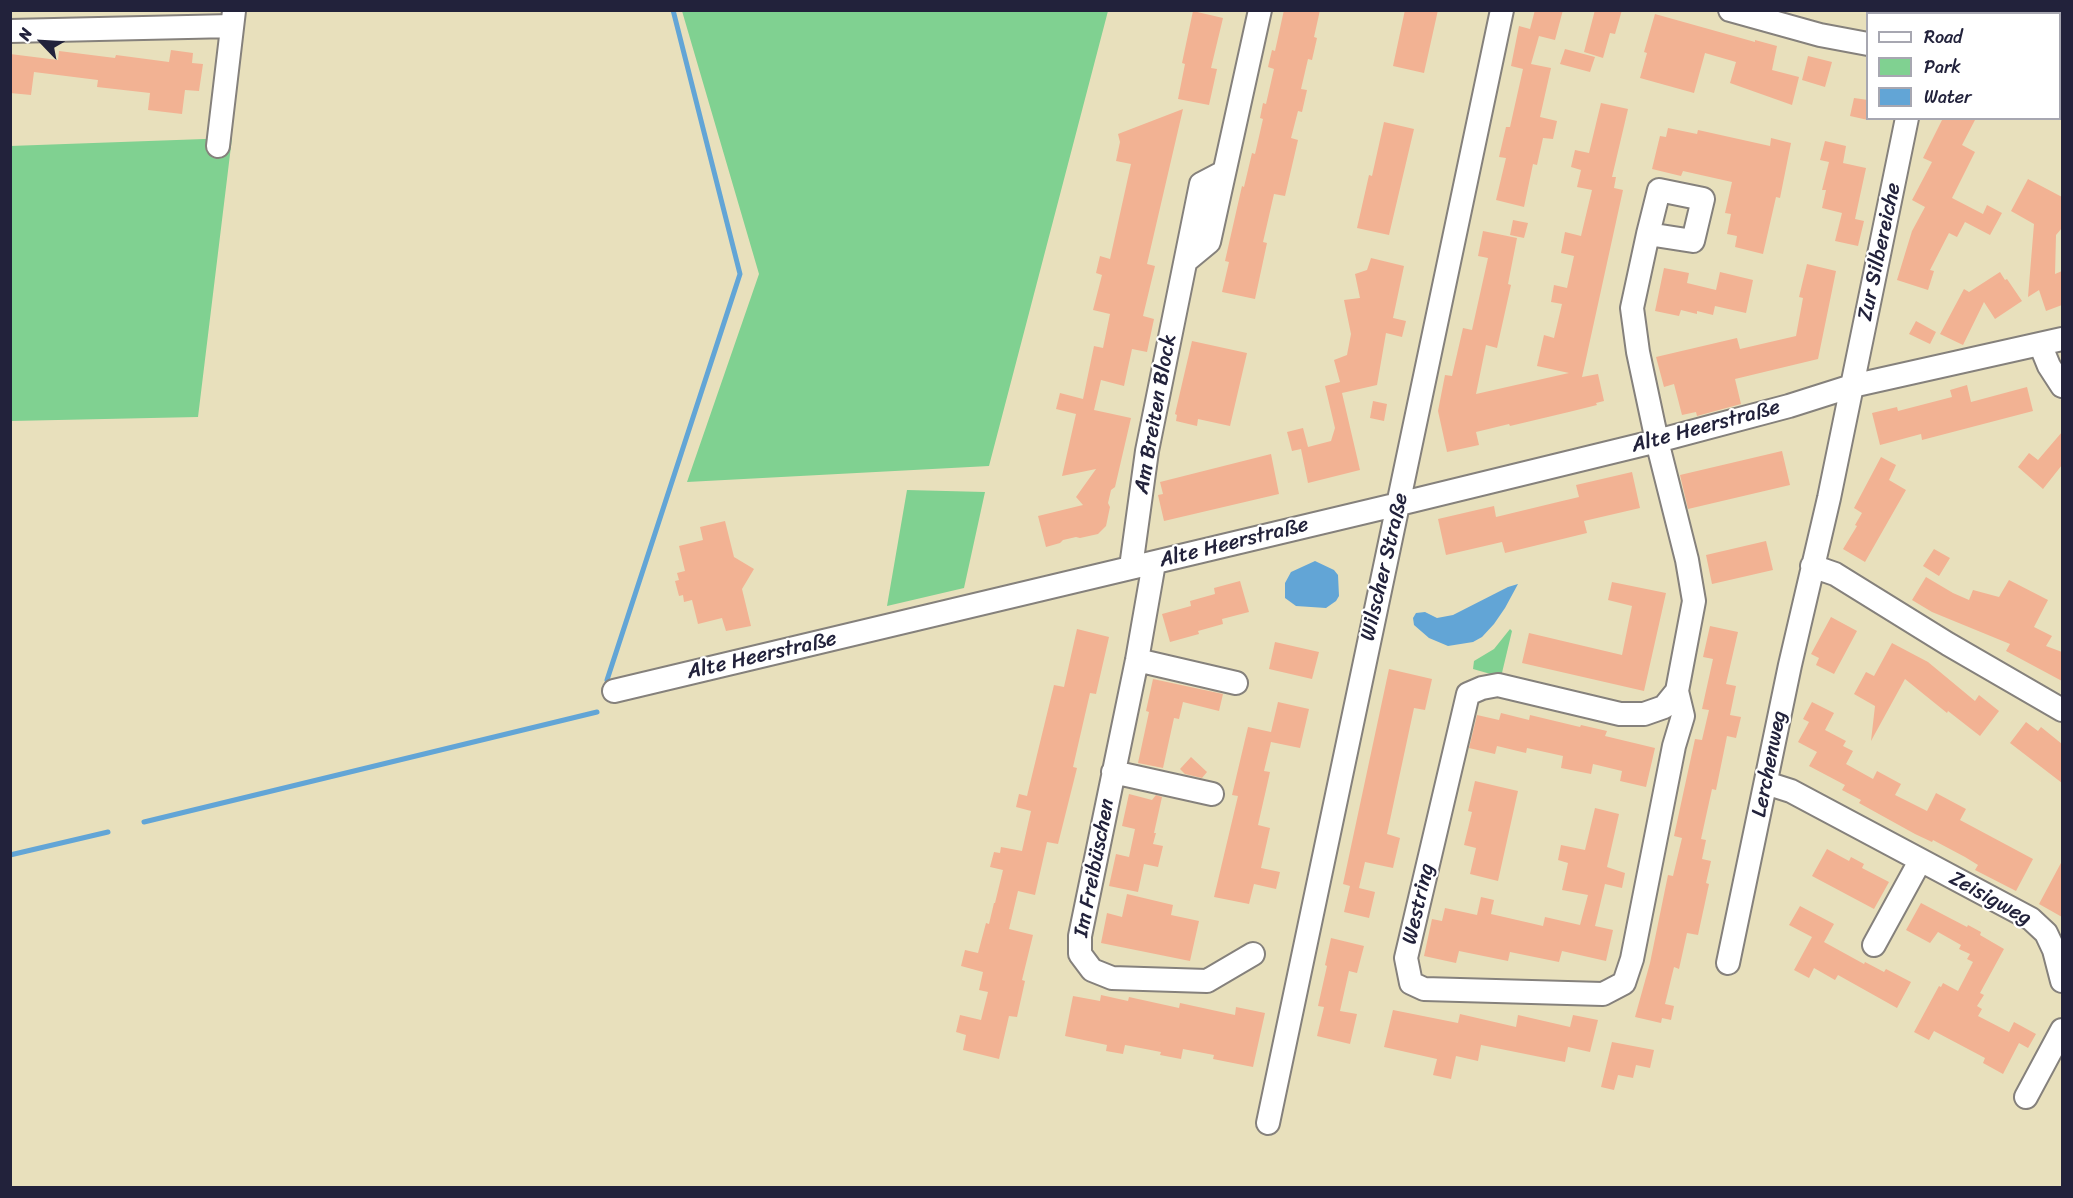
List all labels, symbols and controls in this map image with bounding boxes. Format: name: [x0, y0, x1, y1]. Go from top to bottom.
north arrow: [12, 12, 72, 72]
legend: [1866, 12, 2061, 120]
text: Road: [1924, 21, 1963, 53]
text: N: [10, 23, 41, 45]
text: Park: [1924, 51, 1961, 83]
text: Water: [1924, 81, 1971, 113]
street label: Zur Silbereiche: [1853, 181, 1907, 323]
street label: Am Breiten Block: [1130, 332, 1182, 496]
street label: Alte Heerstraße: [1629, 395, 1783, 459]
street label: Wilscher Straße: [1356, 491, 1414, 643]
street label: Alte Heerstraße: [1157, 512, 1311, 574]
street label: Alte Heerstraße: [685, 627, 839, 685]
street label: Lerchenweg: [1747, 709, 1793, 819]
street label: Im Freibüschen: [1069, 797, 1121, 939]
street label: Westring: [1397, 861, 1441, 947]
street label: Zeisigweg: [1945, 866, 2035, 932]

